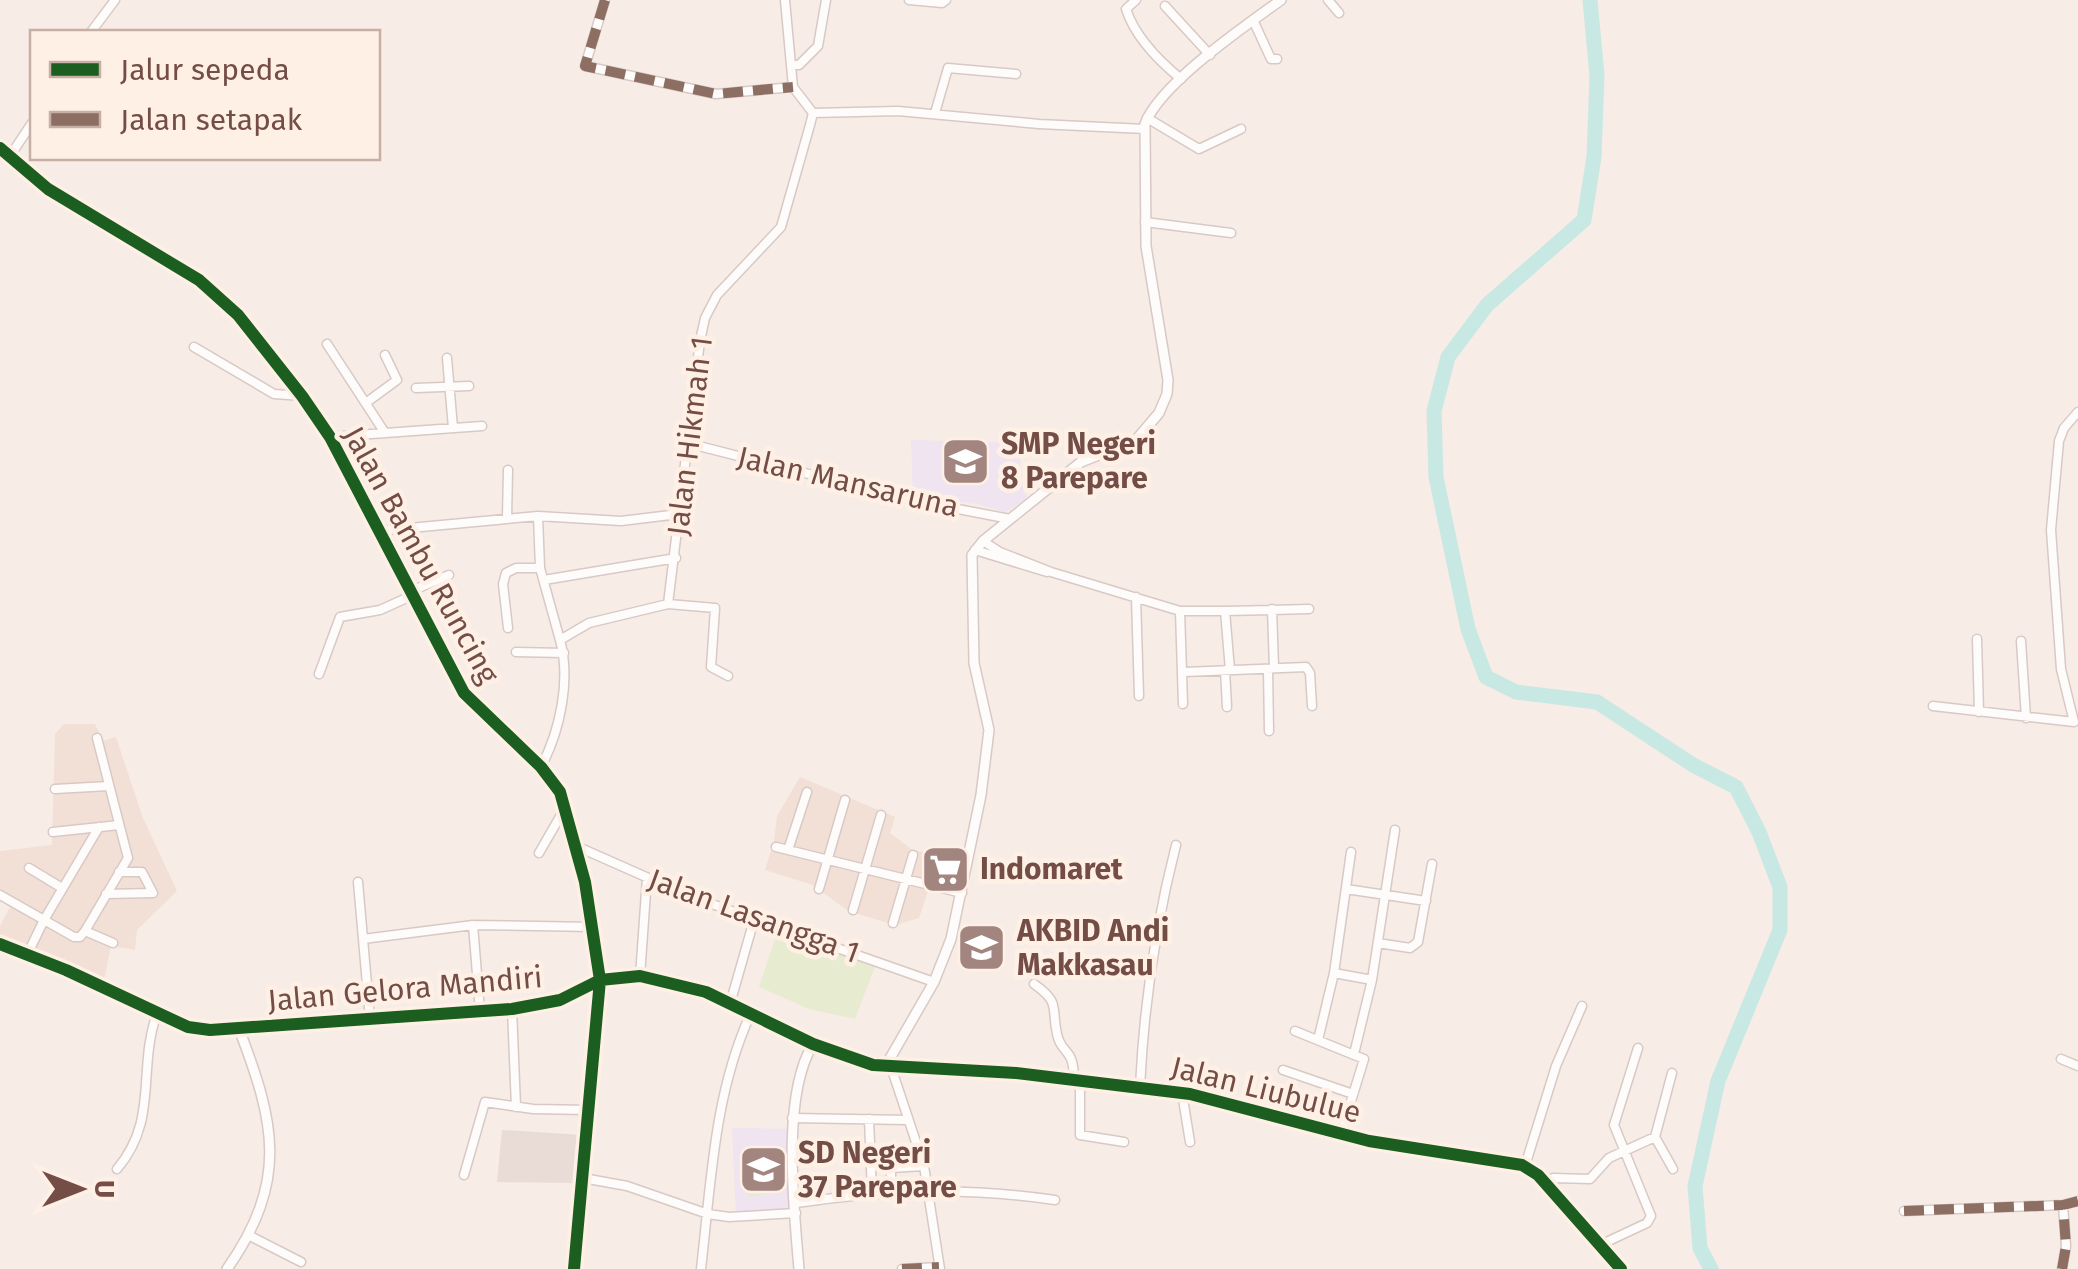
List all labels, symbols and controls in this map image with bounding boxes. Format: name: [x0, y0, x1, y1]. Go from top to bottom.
legend: [30, 30, 380, 160]
text: Jalur sepeda: [120, 52, 290, 88]
text: Jalan setapak: [120, 102, 303, 138]
street label: Jalan Hikmah 1: [660, 334, 720, 538]
street label: Jalan Bambu Runcing: [335, 420, 507, 690]
place label: SMP Negeri 8 Parepare: [1001, 426, 1156, 496]
school or university icon: SMP Negeri 8 Parepare: [940, 435, 992, 487]
street label: Jalan Mansaruna: [734, 439, 962, 525]
supermarket icon: Indomaret: [919, 843, 971, 895]
place label: Indomaret: [980, 851, 1123, 887]
street label: Jalan Lasangga 1: [644, 861, 864, 971]
place label: AKBID Andi Makkasau: [1016, 913, 1169, 983]
school or university icon: AKBID Andi Makkasau: [956, 922, 1008, 974]
street label: Jalan Gelora Mandiri: [266, 959, 544, 1019]
street label: Jalan Liubulue: [1167, 1049, 1365, 1131]
place label: SD Negeri 37 Parepare: [797, 1135, 957, 1205]
north arrow: [30, 1139, 130, 1239]
school or university icon: SD Negeri 37 Parepare: [737, 1144, 789, 1196]
text: U: [88, 1180, 121, 1198]

